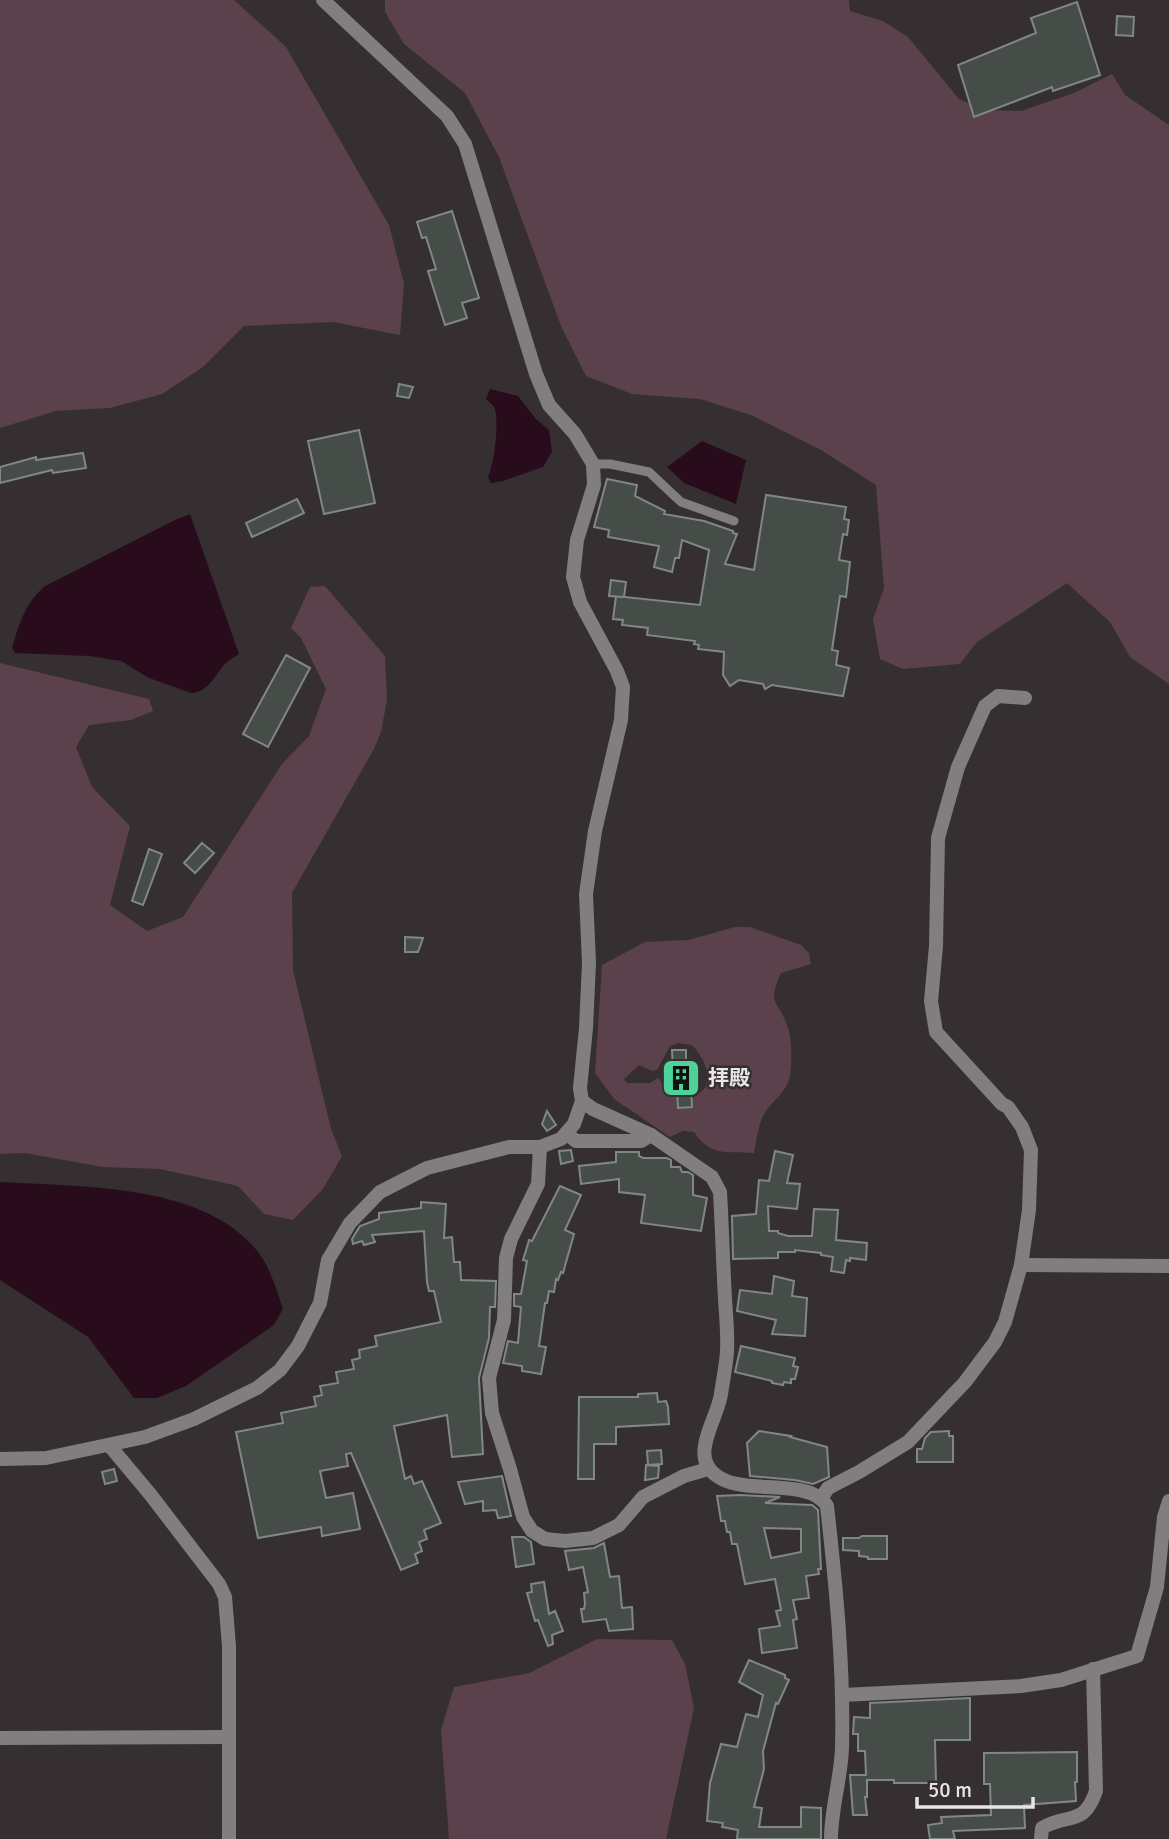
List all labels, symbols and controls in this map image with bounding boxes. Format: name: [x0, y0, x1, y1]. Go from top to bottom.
building icon: 拝殿: [660, 1057, 702, 1099]
place label: 拝殿: [708, 1065, 750, 1091]
scale bar: [917, 1766, 1032, 1810]
text: 50 m: [928, 1777, 972, 1803]

